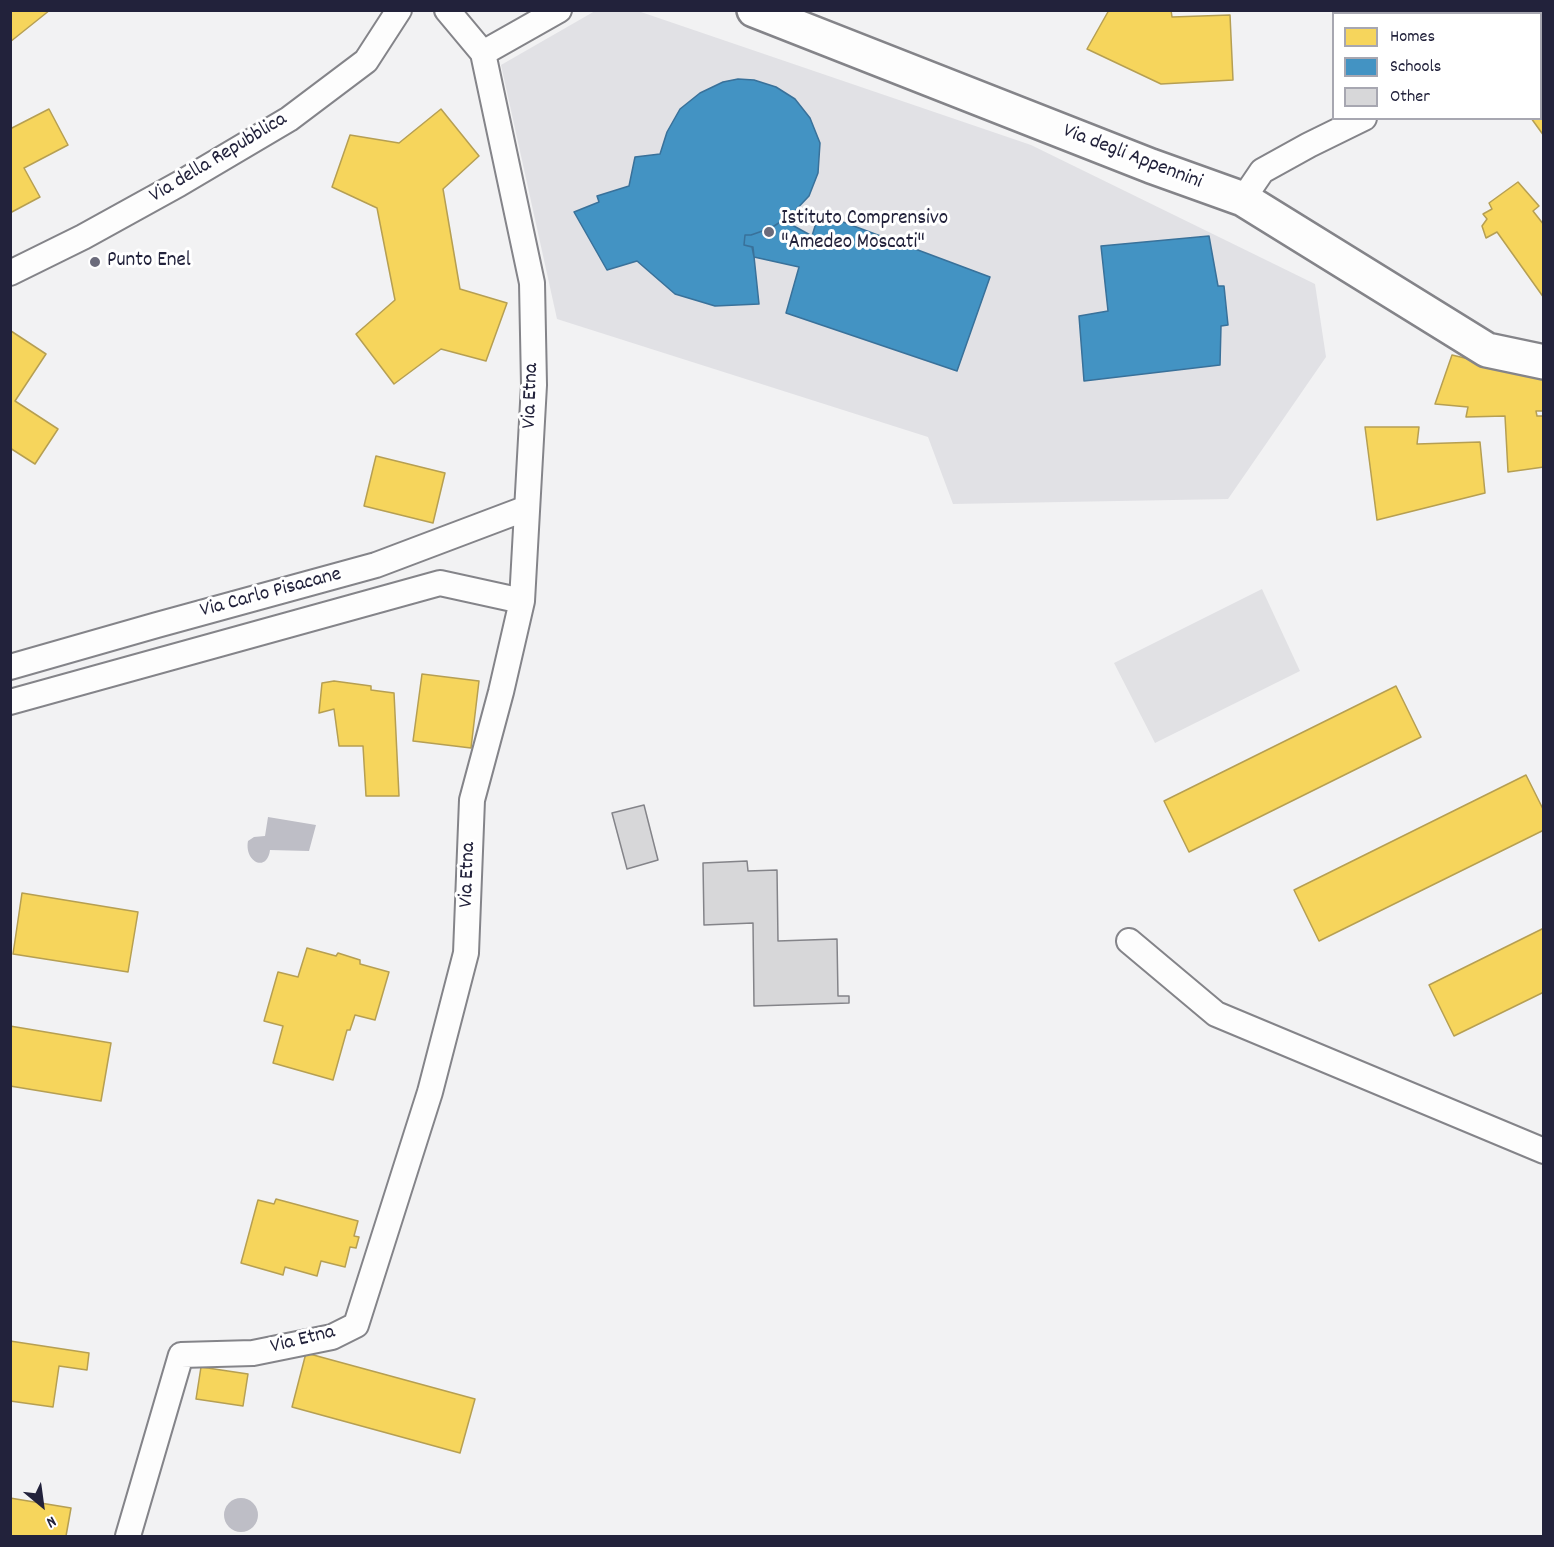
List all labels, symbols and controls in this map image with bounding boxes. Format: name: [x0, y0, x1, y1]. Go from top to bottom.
legend: [1332, 12, 1542, 120]
text: Homes: [1390, 25, 1435, 50]
text: Schools: [1390, 55, 1441, 80]
text: Other: [1390, 85, 1430, 110]
street label: Via della Repubblica: [146, 108, 292, 210]
street label: Via degli Appennini: [1059, 120, 1205, 196]
place label: Istituto Comprensivo "Amedeo Moscati": [781, 207, 948, 257]
marker: Istituto Comprensivo "Amedeo Moscati": [762, 225, 776, 239]
place label: Punto Enel: [107, 249, 191, 275]
marker: Punto Enel: [88, 255, 102, 269]
street label: Via Etna: [518, 363, 546, 429]
street label: Via Carlo Pisacane: [198, 563, 344, 625]
street label: Via Etna: [455, 842, 483, 908]
street label: Via Etna: [268, 1321, 338, 1361]
north arrow: [12, 1475, 72, 1535]
text: N: [42, 1509, 60, 1533]

